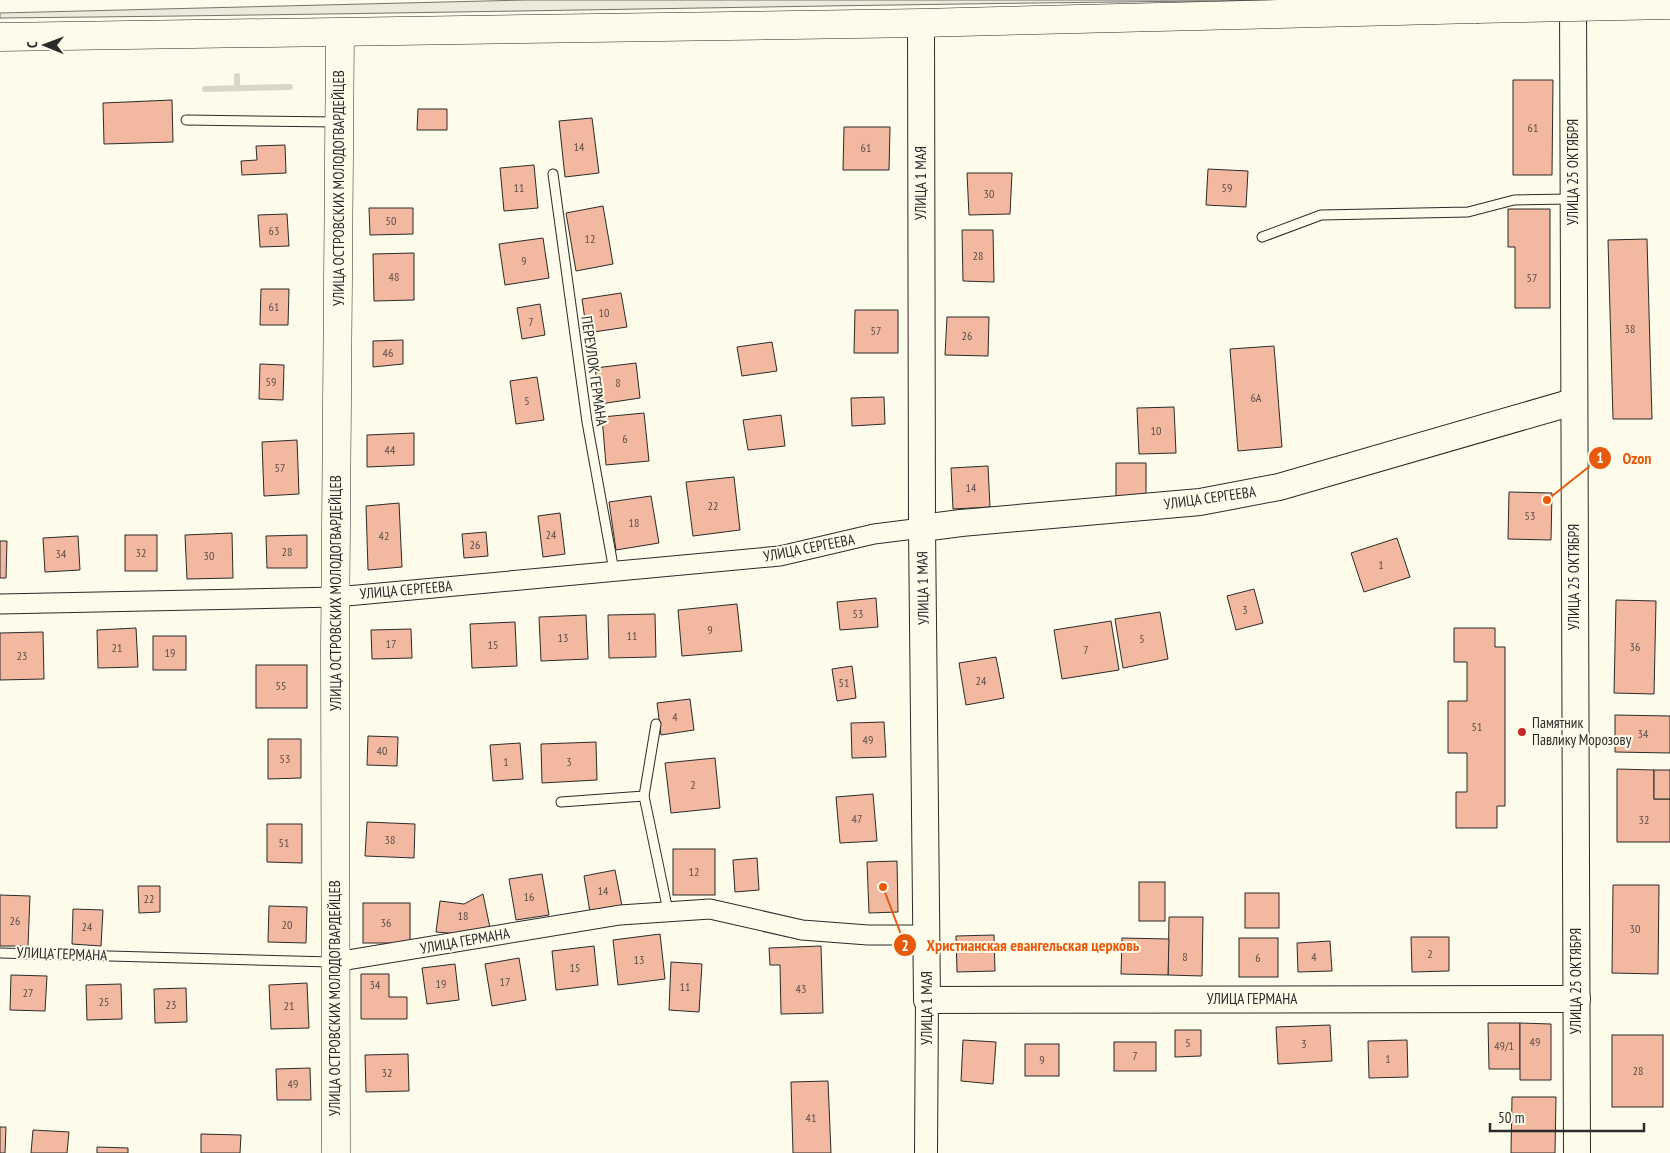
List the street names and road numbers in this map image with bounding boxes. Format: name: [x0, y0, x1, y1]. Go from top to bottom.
street label: УЛИЦА ОСТРОВСКИХ МОЛОДОГВАРДЕЙЦЕВ: [329, 70, 348, 306]
street label: УЛИЦА 25 ОКТЯБРЯ: [1563, 119, 1582, 225]
street label: УЛИЦА 1 МАЯ: [911, 146, 930, 220]
street label: ПЕРЕУЛОК ГЕРМАНА: [577, 315, 612, 428]
street label: УЛИЦА ОСТРОВСКИХ МОЛОДОГВАРДЕЙЦЕВ: [326, 475, 345, 711]
street label: УЛИЦА СЕРГЕЕВА: [1163, 482, 1258, 513]
street label: УЛИЦА 25 ОКТЯБРЯ: [1564, 524, 1583, 630]
street label: УЛИЦА СЕРГЕЕВА: [762, 529, 857, 566]
street label: УЛИЦА 1 МАЯ: [912, 551, 933, 625]
street label: УЛИЦА СЕРГЕЕВА: [359, 576, 454, 603]
street label: УЛИЦА ОСТРОВСКИХ МОЛОДОГВАРДЕЙЦЕВ: [325, 880, 344, 1116]
street label: УЛИЦА ГЕРМАНА: [419, 923, 512, 958]
street label: УЛИЦА 25 ОКТЯБРЯ: [1566, 928, 1585, 1034]
street label: УЛИЦА ГЕРМАНА: [16, 942, 109, 965]
street label: УЛИЦА 1 МАЯ: [917, 971, 936, 1045]
street label: УЛИЦА ГЕРМАНА: [1207, 989, 1298, 1008]

